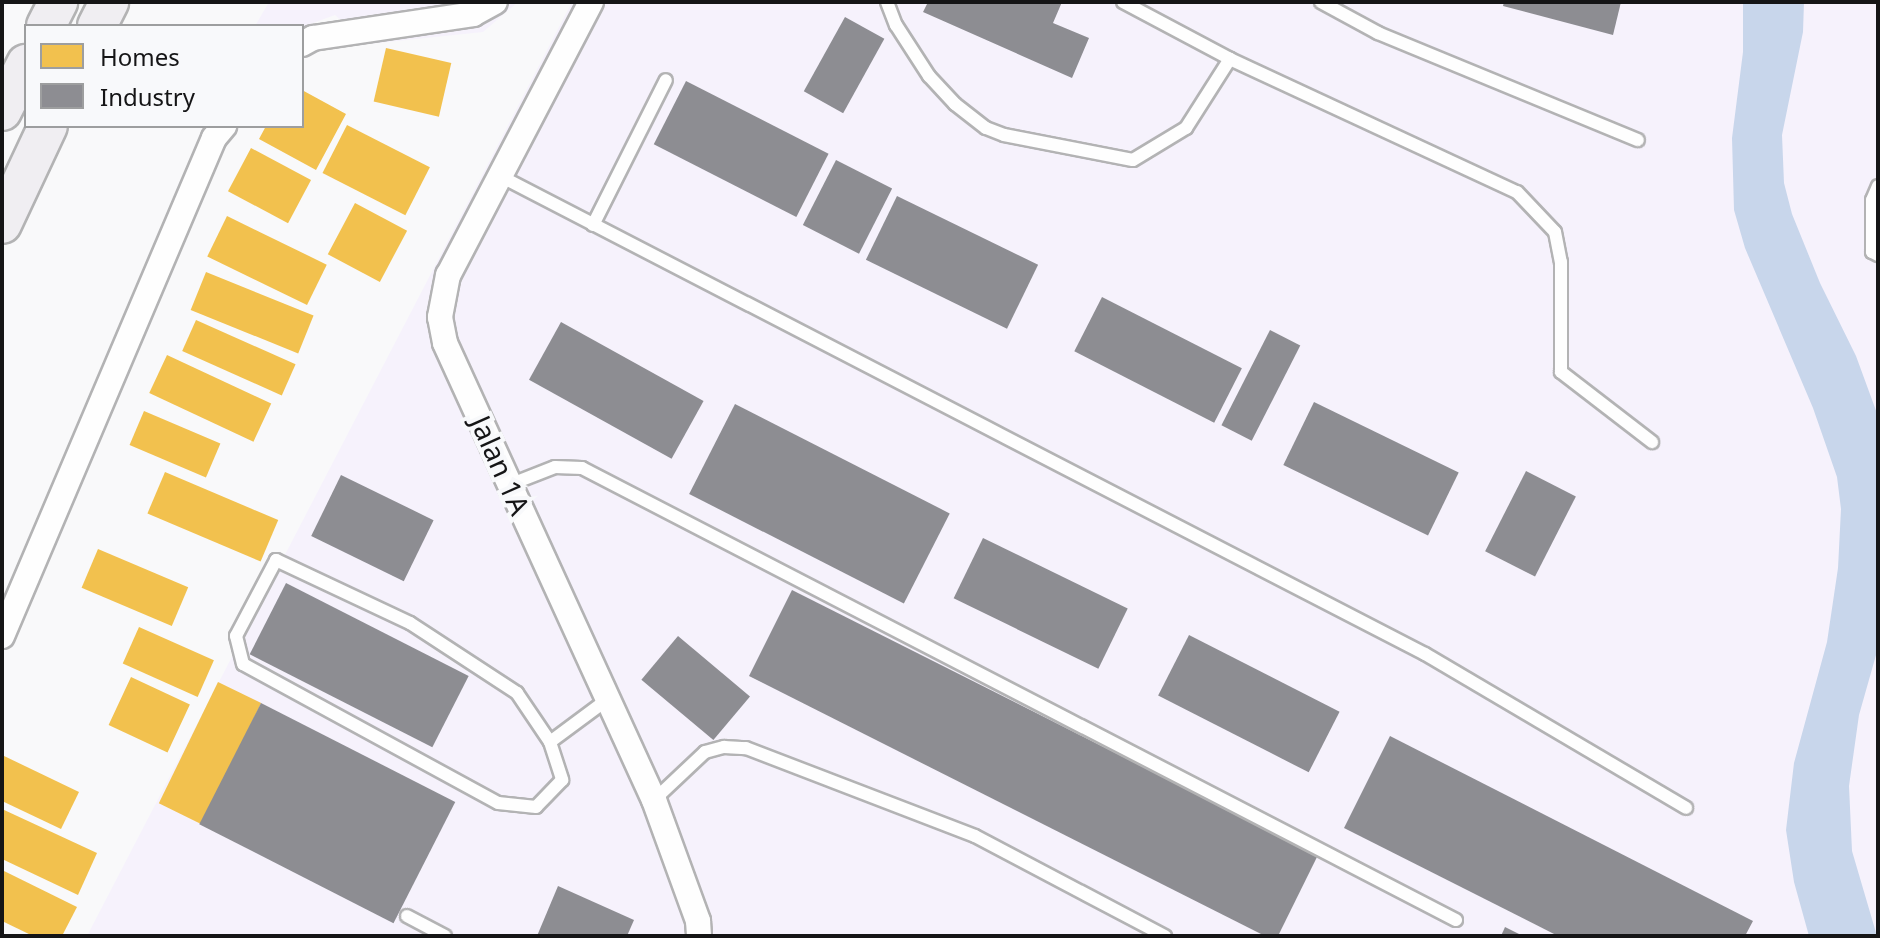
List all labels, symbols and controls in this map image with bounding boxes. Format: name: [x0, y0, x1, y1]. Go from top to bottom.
legend: [24, 24, 304, 128]
text: Homes: [100, 40, 180, 73]
text: Industry: [100, 80, 195, 113]
street label: Jalan 1A: [464, 410, 538, 520]

